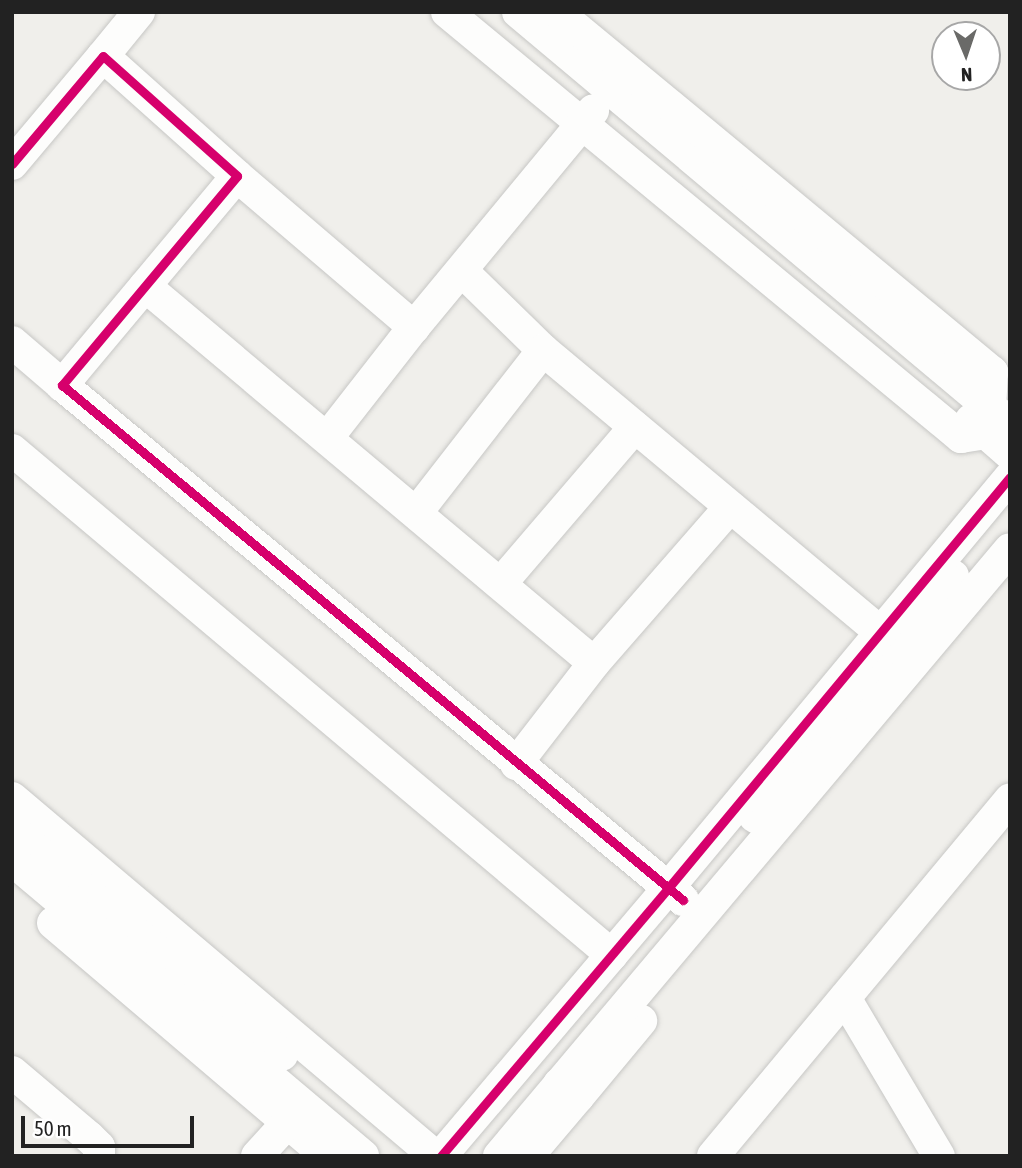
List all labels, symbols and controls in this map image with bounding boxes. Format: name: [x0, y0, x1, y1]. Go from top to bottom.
north arrow: [931, 21, 1001, 91]
text: N: [961, 64, 973, 86]
scale bar: [24, 1102, 198, 1146]
text: 50 m: [34, 1116, 72, 1140]

